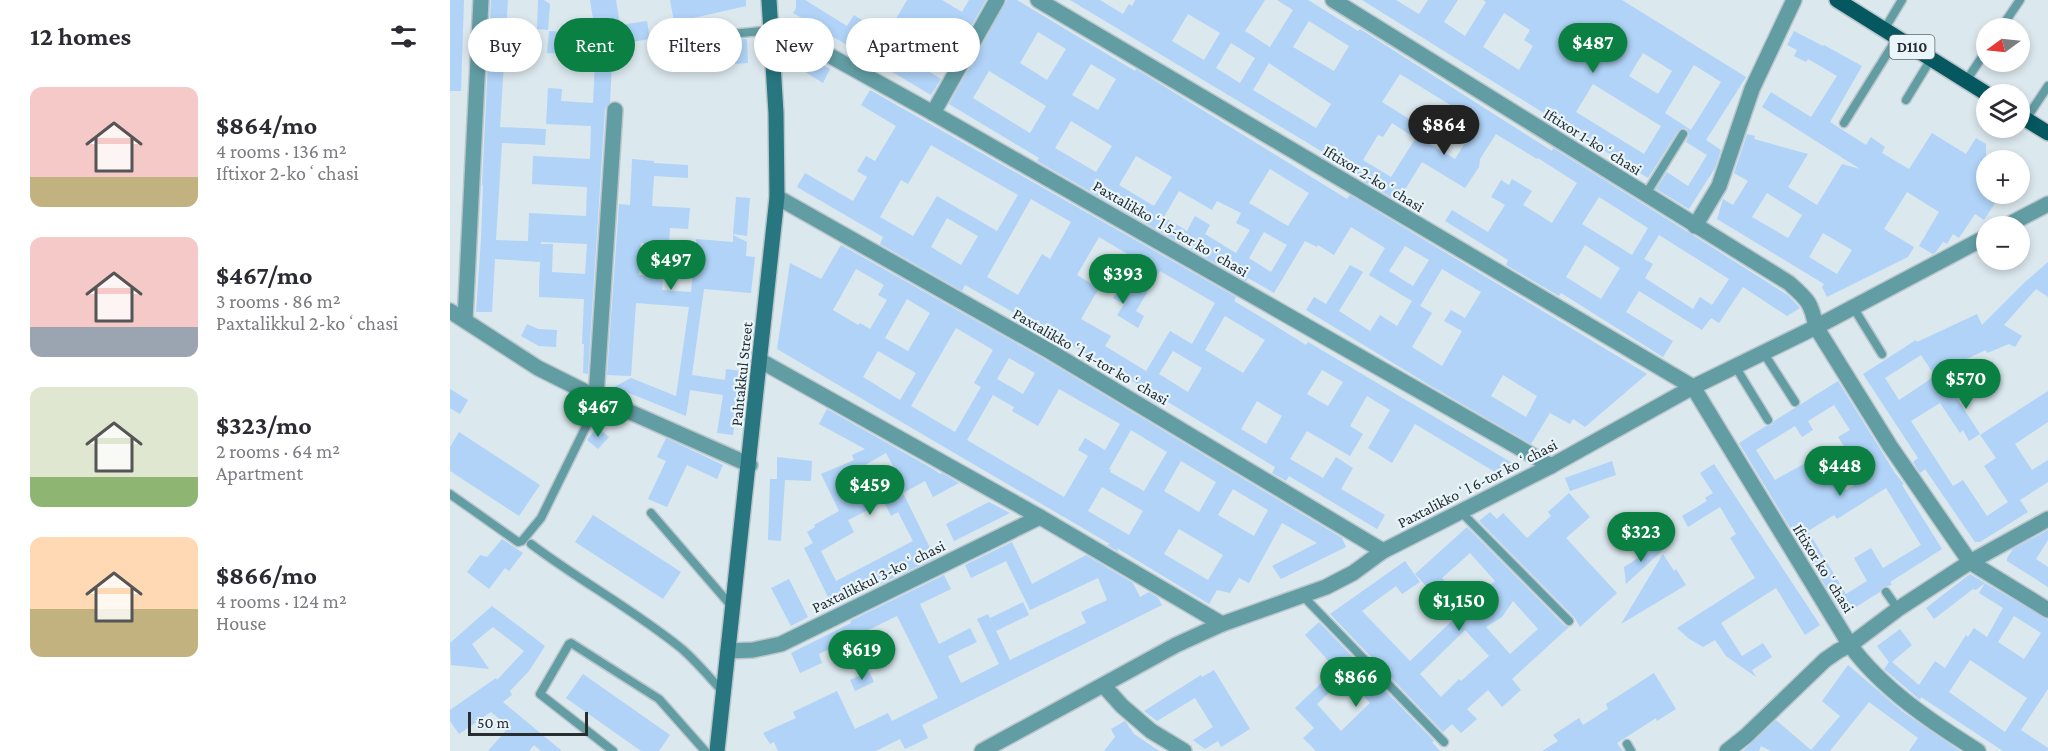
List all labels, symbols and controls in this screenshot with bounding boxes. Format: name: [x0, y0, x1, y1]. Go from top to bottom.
chip: Buy: [468, 18, 542, 72]
chip: Rent: [554, 18, 635, 72]
chip: Filters: [647, 18, 742, 72]
chip: New: [754, 18, 834, 72]
chip: Apartment: [846, 18, 980, 72]
north arrow: [1976, 18, 2030, 72]
map controls: [1976, 18, 2030, 270]
icon: filters: [387, 20, 420, 53]
text: 12 homes: [30, 22, 131, 51]
pin: $487: [1557, 23, 1629, 74]
text: $487: [1572, 31, 1614, 53]
road number: D110: [1890, 35, 1934, 59]
button: layers: [1976, 84, 2030, 138]
pin: $864: [1408, 105, 1480, 156]
street label: Iftixor 1-koʻchasi: [1541, 105, 1645, 178]
icon: home: [78, 111, 150, 183]
text: $864/mo: [216, 111, 317, 140]
text: $864: [1422, 113, 1466, 135]
text: 4 rooms · 136 m²: [216, 140, 347, 162]
street label: Iftixor 2-koʻchasi: [1320, 142, 1427, 215]
button: +: [1976, 150, 2030, 204]
text: Iftixor 2-koʻchasi: [216, 162, 359, 184]
street label: Paxtalikkoʻl 5-tor koʻchasi: [1090, 177, 1251, 280]
button: −: [1976, 216, 2030, 270]
pin: $497: [635, 240, 707, 291]
text: $497: [651, 248, 691, 270]
pin: $393: [1087, 254, 1159, 305]
icon: home: [78, 261, 150, 333]
text: $467/mo: [216, 261, 313, 290]
text: $393: [1103, 262, 1143, 284]
text: 3 rooms · 86 m²: [216, 290, 341, 312]
street label: Paxtalikkoʻl 4-tor koʻchasi: [1010, 305, 1172, 408]
text: Paxtalikkul 2-koʻchasi: [216, 312, 398, 334]
street label: Pahtakkul Street: [728, 320, 756, 427]
pin: $570: [1930, 359, 2002, 410]
text: $570: [1946, 367, 1986, 389]
pin: $467: [562, 387, 634, 438]
text: $467: [578, 395, 618, 417]
icon: home: [78, 411, 150, 483]
text: $323/mo: [216, 411, 312, 440]
street label: Paxtalikkoʻl 6-tor koʻchasi: [1395, 436, 1560, 531]
text: 2 rooms · 64 m²: [216, 440, 340, 462]
pin: $448: [1804, 446, 1876, 497]
text: $448: [1818, 454, 1862, 476]
text: Apartment: [216, 462, 303, 484]
pin: $459: [834, 465, 906, 516]
text: $459: [849, 473, 891, 495]
pin: $323: [1605, 512, 1677, 563]
text: $323: [1621, 520, 1661, 542]
street label: Iftixor koʻchasi: [1790, 521, 1857, 616]
street label: Paxtalikkul 3-koʻchasi: [809, 537, 947, 616]
icon: home: [78, 561, 150, 633]
text: $866/mo: [216, 561, 317, 590]
pin: $1,150: [1410, 581, 1508, 632]
text: $1,150: [1433, 589, 1485, 611]
text: 4 rooms · 124 m²: [216, 590, 347, 612]
text: House: [216, 612, 266, 634]
pin: $619: [826, 630, 898, 681]
text: $619: [842, 638, 882, 660]
pin: $866: [1320, 657, 1392, 708]
text: $866: [1334, 665, 1378, 687]
scale bar: [468, 709, 588, 736]
text: 50 m: [477, 714, 509, 731]

